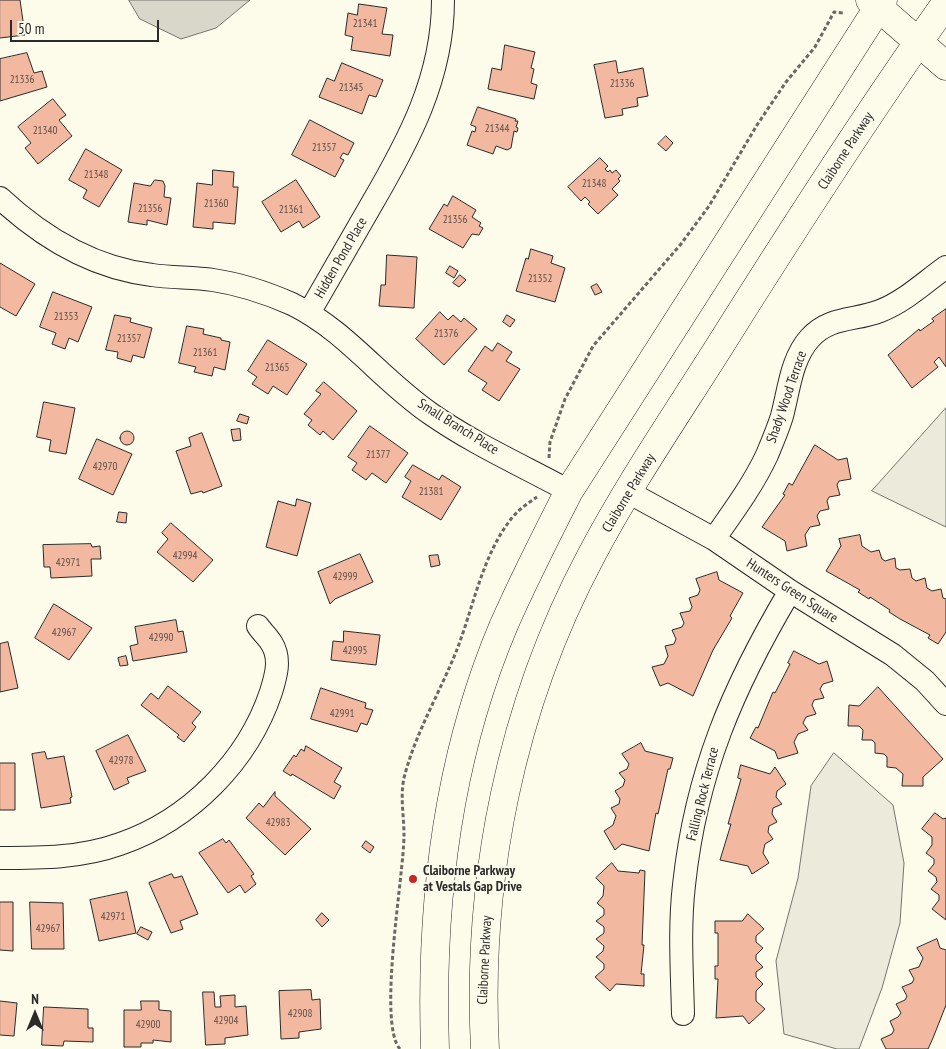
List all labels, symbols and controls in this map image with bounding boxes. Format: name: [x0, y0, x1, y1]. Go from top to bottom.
scale bar: [12, 10, 161, 42]
house number: 21341: [353, 17, 377, 31]
text: 50 m: [18, 19, 44, 38]
house number: 21336: [10, 73, 34, 87]
house number: 21336: [610, 77, 634, 91]
house number: 21345: [339, 81, 363, 95]
street label: Claiborne Parkway: [815, 109, 877, 193]
house number: 21344: [485, 122, 509, 136]
house number: 21340: [33, 124, 57, 138]
house number: 21357: [312, 141, 336, 155]
house number: 21348: [84, 168, 108, 182]
house number: 21348: [582, 177, 606, 191]
house number: 21360: [204, 197, 228, 211]
house number: 21356: [138, 202, 162, 216]
house number: 21361: [279, 203, 303, 217]
house number: 21356: [443, 213, 467, 227]
street label: Hidden Pond Place: [311, 215, 371, 301]
house number: 21352: [528, 272, 552, 286]
house number: 21353: [54, 310, 78, 324]
house number: 21376: [434, 327, 458, 341]
house number: 21357: [117, 332, 141, 346]
house number: 21361: [193, 346, 217, 360]
street label: Shady Wood Terrace: [763, 349, 811, 445]
house number: 21365: [265, 361, 289, 375]
street label: Small Branch Place: [414, 395, 502, 459]
house number: 21377: [366, 448, 390, 462]
street label: Claiborne Parkway: [599, 450, 659, 536]
house number: 42970: [93, 460, 117, 474]
house number: 21381: [419, 485, 443, 499]
house number: 42994: [173, 549, 197, 563]
street label: Hunters Green Square: [743, 555, 841, 627]
house number: 42971: [56, 556, 80, 570]
house number: 42999: [333, 570, 357, 584]
house number: 42967: [52, 626, 76, 640]
house number: 42990: [149, 631, 173, 645]
house number: 42995: [343, 644, 367, 658]
house number: 42991: [330, 707, 354, 721]
street label: Falling Rock Terrace: [683, 745, 723, 843]
house number: 42978: [109, 754, 133, 768]
house number: 42983: [266, 816, 290, 830]
place label: Claiborne Parkway at Vestals Gap Drive: [423, 863, 522, 896]
marker: Claiborne Parkway at Vestals Gap Drive: [407, 873, 419, 885]
house number: 42971: [101, 910, 125, 924]
street label: Claiborne Parkway: [474, 915, 496, 1005]
house number: 42967: [36, 922, 60, 936]
north arrow: [10, 989, 60, 1039]
text: N: [31, 990, 39, 1008]
house number: 42908: [288, 1007, 312, 1021]
house number: 42904: [214, 1014, 238, 1028]
house number: 42900: [136, 1018, 160, 1032]

